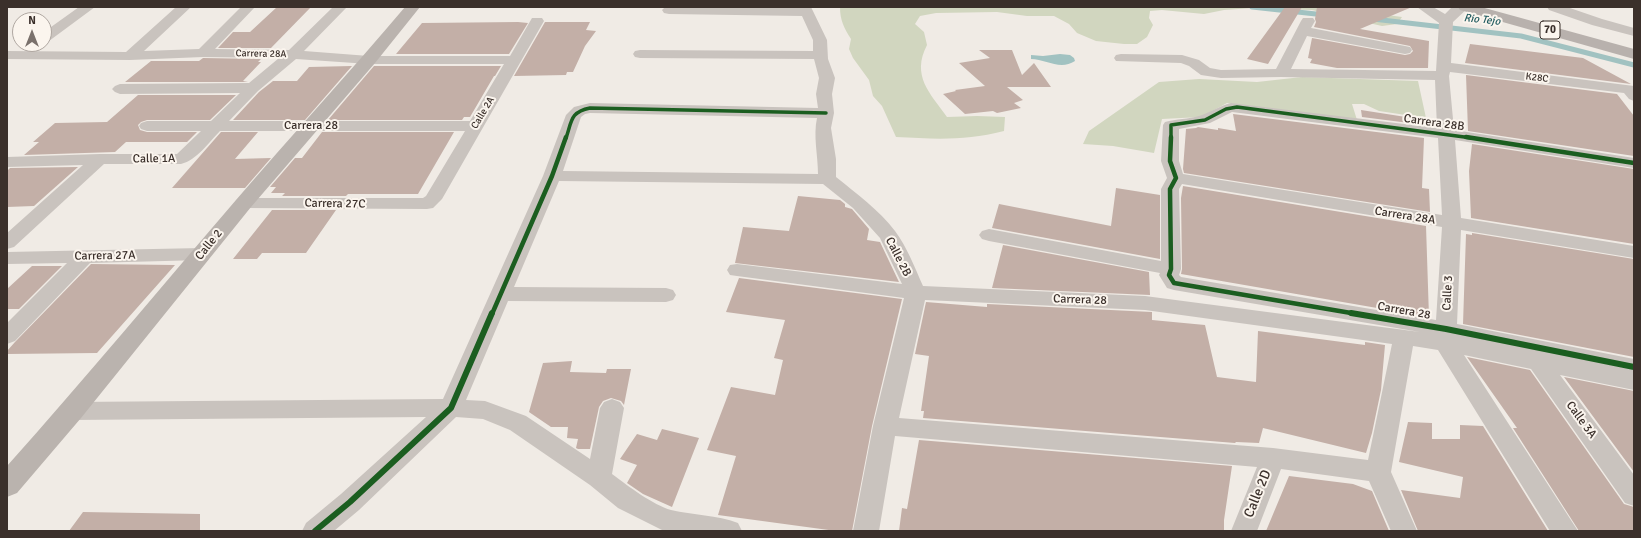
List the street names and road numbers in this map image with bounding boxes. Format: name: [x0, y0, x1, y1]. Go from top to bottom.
road number: 70: [1540, 21, 1560, 39]
street label: Carrera 28A: [235, 48, 287, 60]
street label: K28C: [1525, 71, 1549, 85]
street label: Calle 2A: [469, 95, 497, 131]
street label: Carrera 28B: [1403, 112, 1465, 134]
street label: Carrera 28: [284, 119, 338, 133]
street label: Calle 1A: [133, 151, 175, 167]
street label: Carrera 27C: [304, 196, 366, 212]
street label: Carrera 28A: [1374, 204, 1436, 228]
street label: Calle 2: [192, 227, 226, 263]
street label: Calle 2B: [882, 235, 914, 279]
street label: Carrera 27A: [74, 248, 136, 264]
street label: Calle 3: [1440, 275, 1456, 311]
street label: Carrera 28: [1053, 292, 1107, 308]
street label: Carrera 28: [1376, 299, 1432, 323]
street label: Calle 3A: [1563, 399, 1599, 441]
street label: Calle 2D: [1241, 468, 1275, 520]

